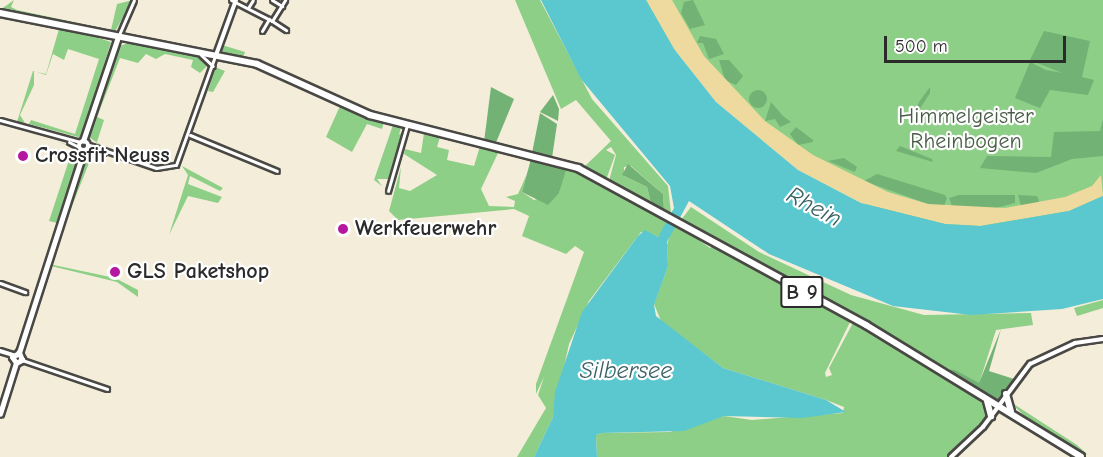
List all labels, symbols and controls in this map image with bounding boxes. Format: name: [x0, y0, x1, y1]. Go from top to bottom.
scale bar: [887, 24, 1068, 62]
text: 500 m: [895, 36, 948, 57]
park label: Himmelgeister Rheinbogen: [898, 103, 1034, 154]
place label: Crossfit Neuss: [35, 143, 170, 169]
marker: Crossfit Neuss: [16, 149, 30, 163]
water label: Rhein: [782, 181, 846, 233]
place label: Werkfeuerwehr: [355, 216, 496, 242]
marker: Werkfeuerwehr: [336, 222, 350, 236]
place label: GLS Paketshop: [127, 259, 269, 285]
marker: GLS Paketshop: [108, 265, 122, 279]
road number: B 9: [780, 274, 824, 310]
water label: Silbersee: [580, 357, 672, 385]

